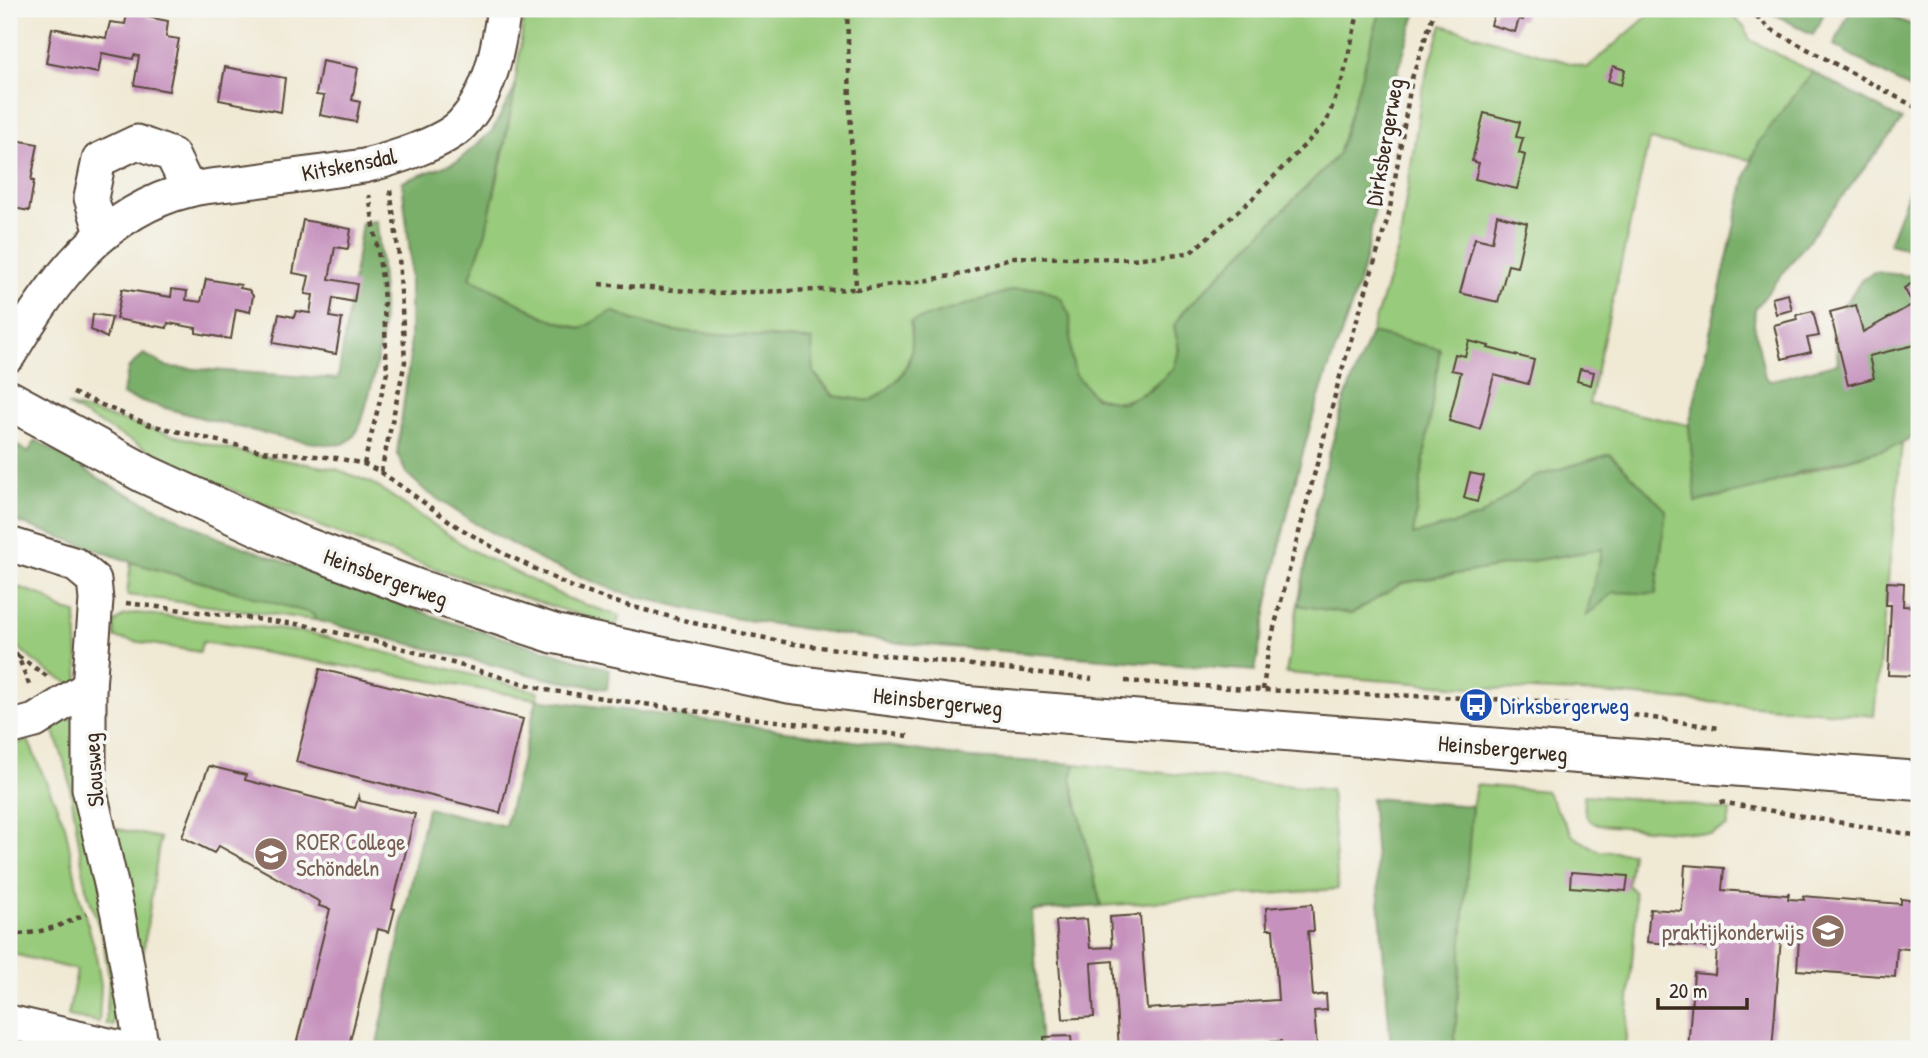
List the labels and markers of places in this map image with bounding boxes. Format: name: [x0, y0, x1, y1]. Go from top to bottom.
bus stop icon: Dirksbergerweg: [1457, 686, 1495, 724]
place label: Dirksbergerweg: [1500, 690, 1629, 721]
place label: ROER College Schöndeln: [296, 826, 405, 883]
school or university icon: ROER College Schöndeln: [252, 835, 290, 873]
school or university icon: praktijkonderwijs: [1809, 912, 1847, 950]
place label: praktijkonderwijs: [1662, 916, 1804, 947]

